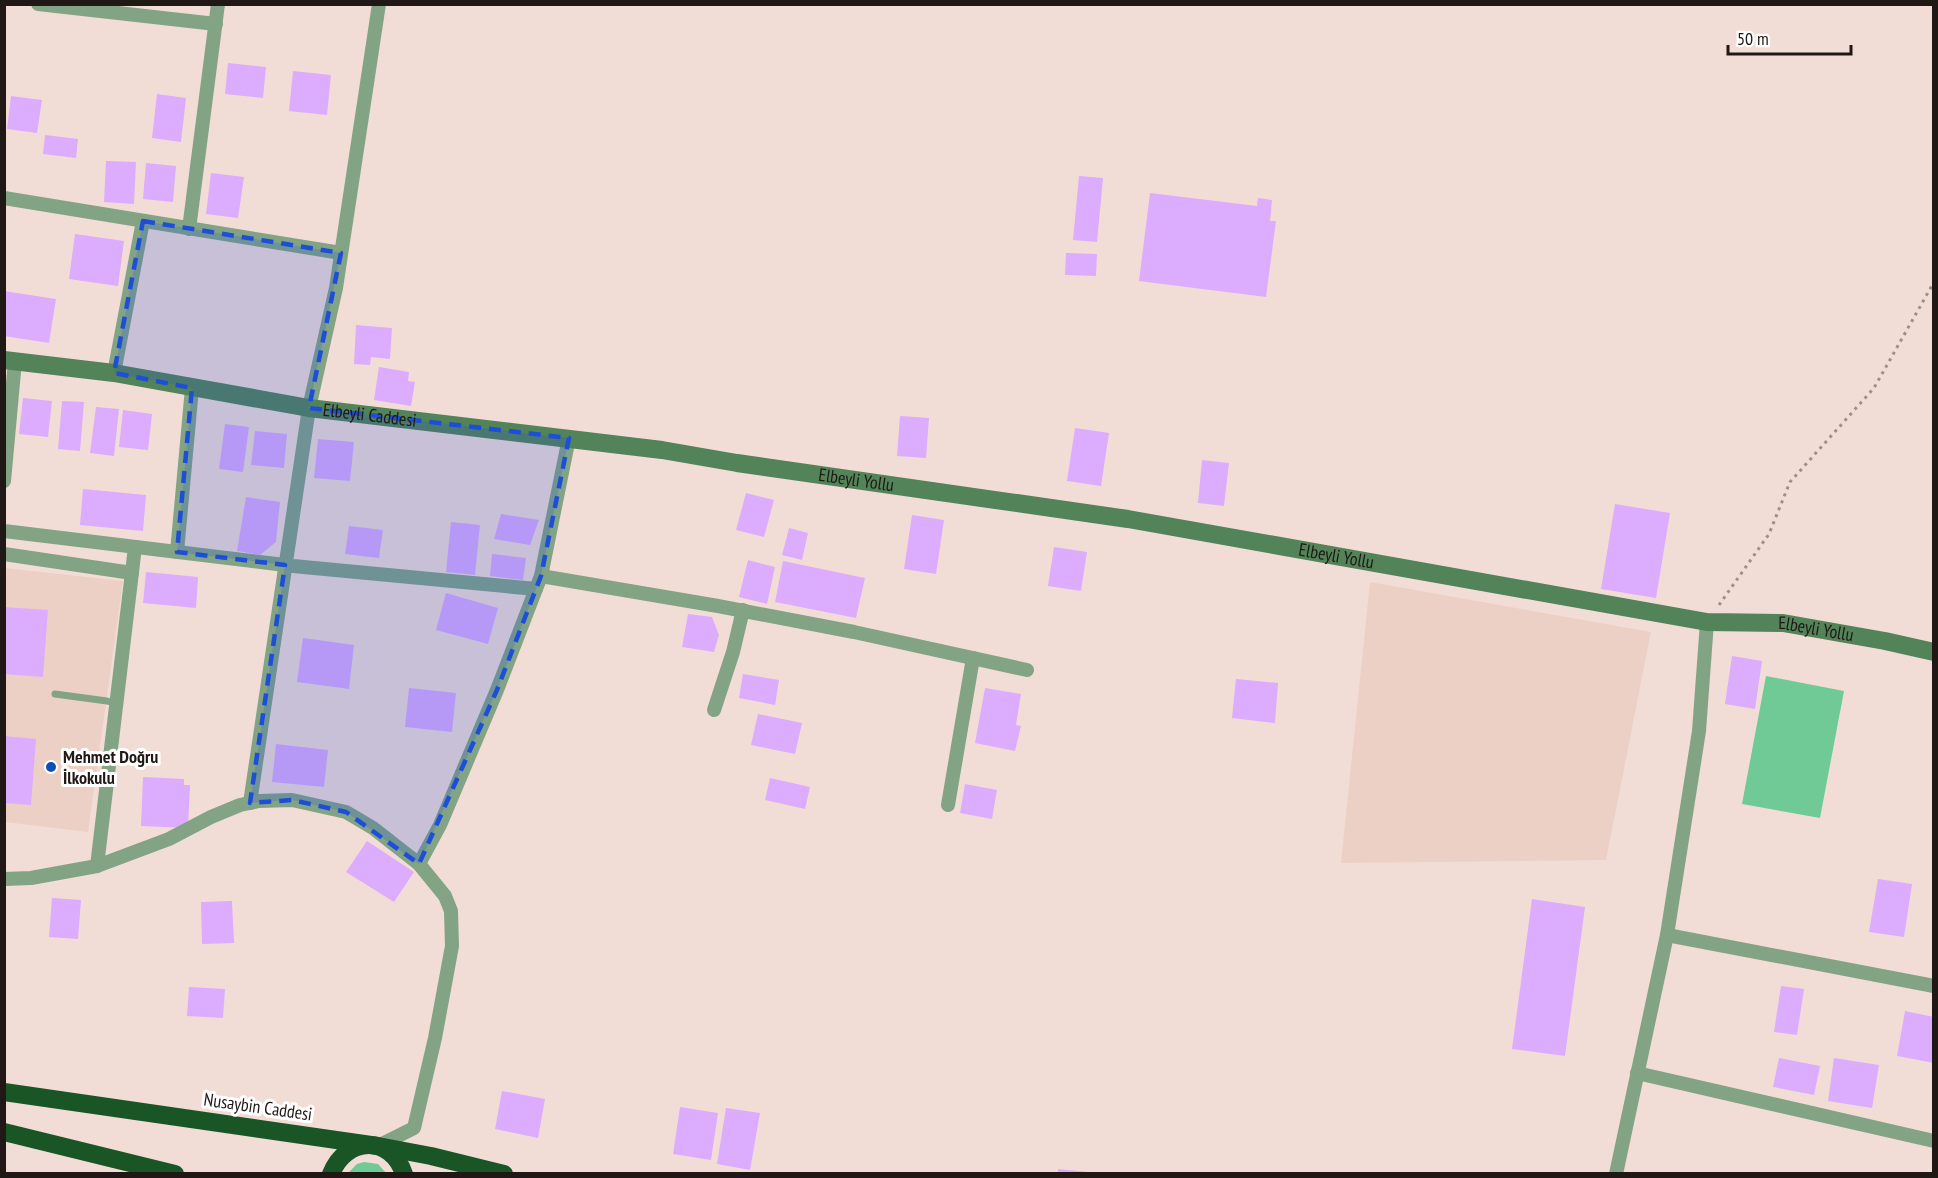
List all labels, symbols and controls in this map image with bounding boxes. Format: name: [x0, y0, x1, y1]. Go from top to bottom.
scale bar: [1728, 18, 1851, 56]
text: 50 m: [1737, 27, 1769, 50]
street label: Elbeyli Caddesi: [322, 398, 418, 432]
street label: Elbeyli Yollu: [817, 463, 896, 496]
street label: Elbeyli Yollu: [1297, 538, 1376, 574]
street label: Elbeyli Yollu: [1778, 611, 1855, 646]
place label: Mehmet Doğru İlkokulu: [63, 745, 158, 789]
marker: Mehmet Doğru İlkokulu: [44, 760, 58, 774]
street label: Nusaybin Caddesi: [202, 1088, 314, 1125]

